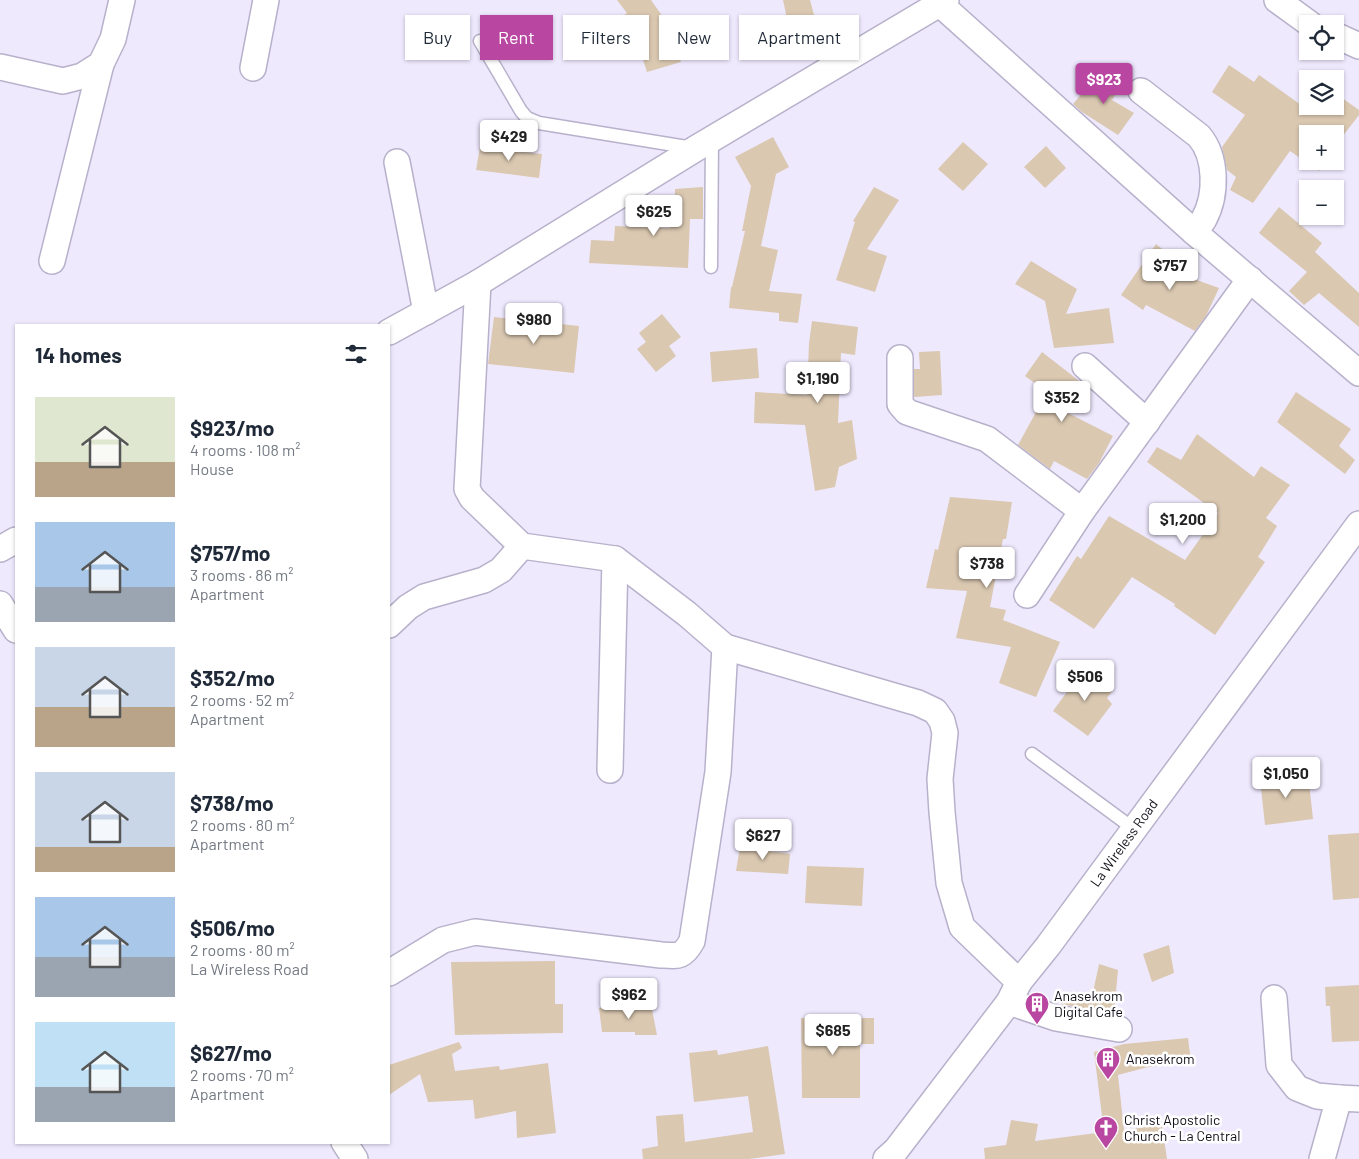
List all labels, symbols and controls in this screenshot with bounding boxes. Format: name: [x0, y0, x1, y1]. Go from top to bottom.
chip: Buy: [405, 15, 470, 60]
chip: Rent: [480, 15, 553, 60]
chip: Filters: [563, 15, 649, 60]
chip: New: [659, 15, 729, 60]
chip: Apartment: [739, 15, 859, 60]
map controls: [1299, 15, 1344, 225]
button: locate: [1299, 15, 1344, 60]
pin: $923: [1074, 62, 1134, 105]
text: $923: [1086, 69, 1122, 88]
button: layers: [1299, 70, 1344, 115]
pin: $429: [479, 120, 539, 162]
button: +: [1299, 125, 1344, 170]
text: $429: [491, 126, 527, 145]
button: −: [1299, 180, 1344, 225]
pin: $625: [624, 194, 684, 237]
text: $625: [636, 201, 672, 220]
pin: $757: [1140, 248, 1200, 291]
text: $757: [1153, 255, 1187, 274]
pin: $980: [504, 302, 564, 345]
text: $980: [516, 309, 552, 328]
icon: filters: [342, 340, 370, 368]
text: 14 homes: [35, 342, 122, 367]
pin: $1,190: [777, 362, 859, 404]
text: $1,190: [797, 368, 839, 387]
pin: $352: [1032, 380, 1092, 423]
text: $352: [1044, 387, 1080, 406]
text: $923/mo: [190, 415, 274, 440]
icon: home: [75, 417, 135, 477]
text: 4 rooms · 108 m²: [190, 440, 301, 459]
text: House: [190, 459, 234, 478]
pin: $1,200: [1142, 502, 1224, 545]
text: $1,200: [1160, 509, 1206, 528]
text: $757/mo: [190, 540, 271, 565]
icon: home: [75, 542, 135, 602]
pin: $738: [957, 546, 1017, 589]
text: $738: [970, 553, 1004, 572]
text: 3 rooms · 86 m²: [190, 565, 294, 584]
text: Apartment: [190, 584, 265, 603]
pin: $506: [1055, 660, 1115, 702]
text: $352/mo: [190, 665, 275, 690]
text: $506: [1067, 666, 1103, 685]
icon: home: [75, 667, 135, 727]
text: 2 rooms · 52 m²: [190, 690, 294, 709]
text: Apartment: [190, 709, 265, 728]
pin: $1,050: [1245, 756, 1327, 799]
text: $1,050: [1263, 763, 1309, 782]
text: $738/mo: [190, 790, 274, 815]
icon: home: [75, 792, 135, 852]
street label: La Wireless Road: [1086, 796, 1161, 890]
text: 2 rooms · 80 m²: [190, 815, 295, 834]
pin: $627: [733, 818, 793, 861]
text: $627: [746, 825, 780, 844]
text: Apartment: [190, 834, 265, 853]
text: $506/mo: [190, 915, 275, 940]
icon: home: [75, 917, 135, 977]
text: 2 rooms · 80 m²: [190, 940, 295, 959]
text: La Wireless Road: [190, 959, 309, 978]
pin: $962: [599, 978, 659, 1020]
text: $962: [611, 984, 647, 1003]
place label: Anasekrom Digital Cafe: [1054, 987, 1123, 1020]
building icon: Anasekrom Digital Cafe: [1024, 991, 1050, 1025]
pin: $685: [803, 1014, 863, 1056]
text: $685: [815, 1020, 851, 1039]
text: $627/mo: [190, 1040, 272, 1065]
icon: home: [75, 1042, 135, 1102]
building icon: Anasekrom: [1095, 1046, 1121, 1080]
place label: Anasekrom: [1126, 1050, 1195, 1067]
text: 2 rooms · 70 m²: [190, 1065, 294, 1084]
text: Apartment: [190, 1084, 265, 1103]
place label: Christ Apostolic Church - La Central: [1124, 1111, 1240, 1144]
church icon: Christ Apostolic Church - La Central: [1093, 1115, 1119, 1149]

